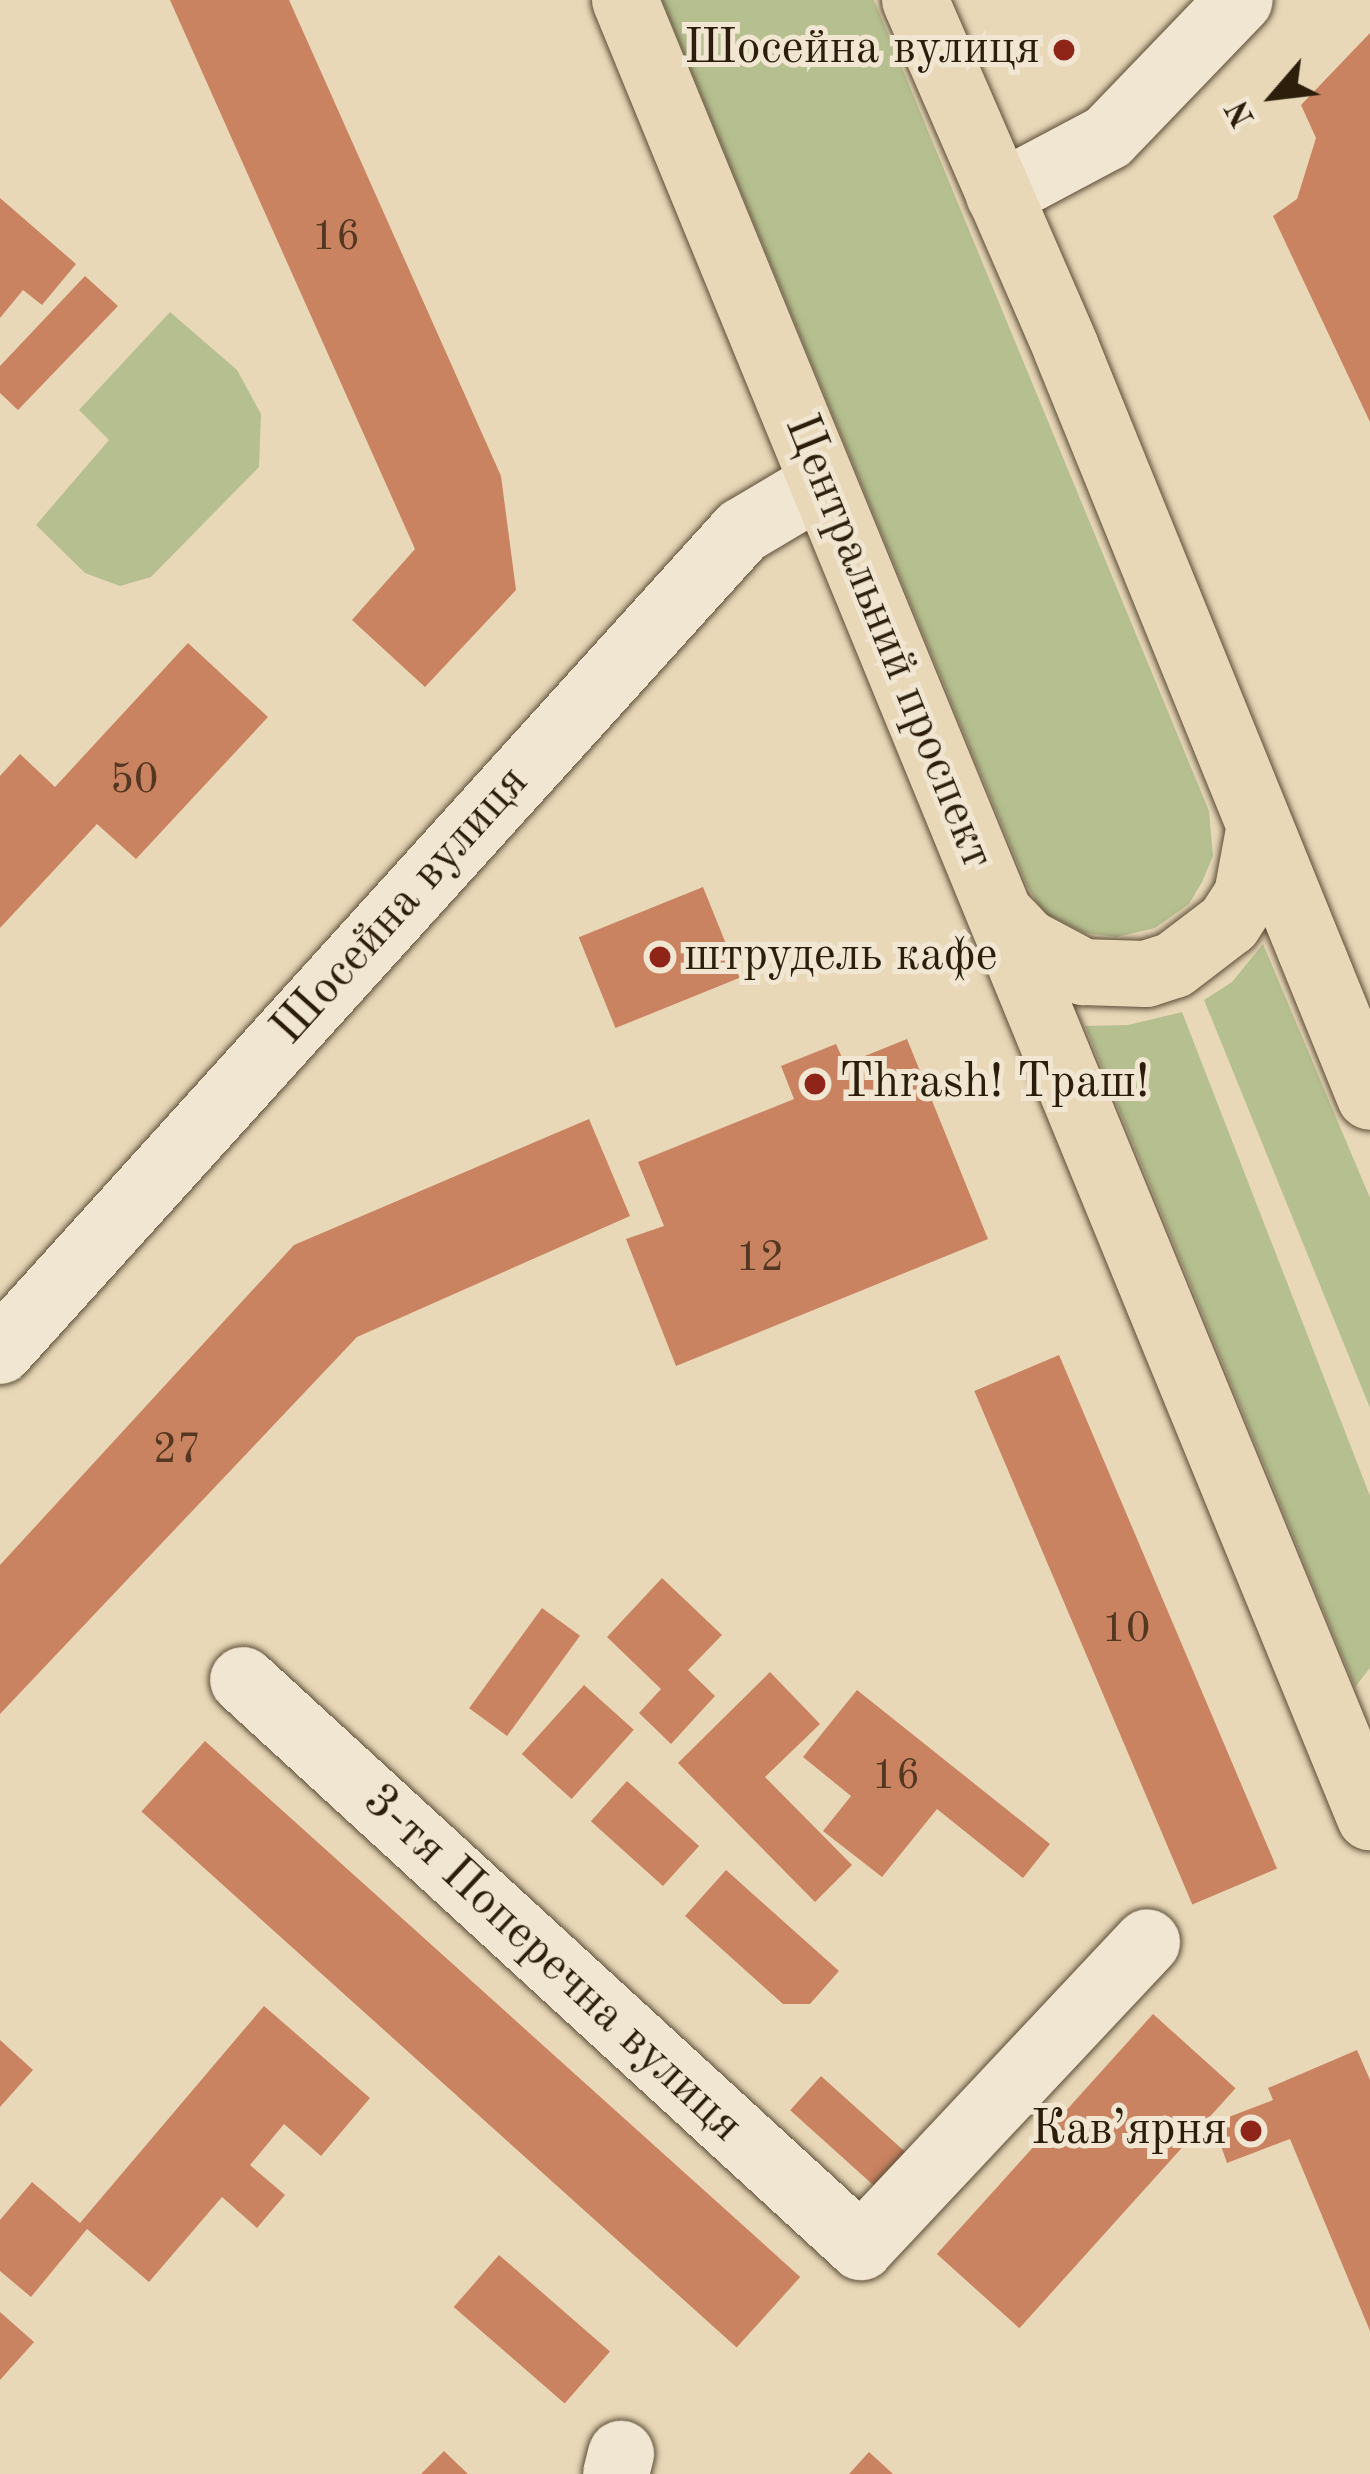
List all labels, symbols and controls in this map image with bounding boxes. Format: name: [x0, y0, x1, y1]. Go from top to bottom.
place label: Шосейна вулиця: [684, 21, 1040, 79]
north arrow: [1214, 36, 1334, 156]
marker: Шосейна вулиця: [1051, 37, 1077, 63]
text: N: [1221, 94, 1262, 132]
house number: 16: [312, 213, 360, 263]
street label: Центральний проспект: [771, 407, 1005, 877]
street label: Шосейна вулиця: [260, 754, 542, 1058]
house number: 50: [110, 756, 158, 806]
place label: штрудель кафе: [684, 928, 998, 986]
marker: штрудель кафе: [647, 944, 673, 970]
place label: Thrash! Траш!: [839, 1055, 1149, 1113]
marker: Thrash! Траш!: [802, 1071, 828, 1097]
house number: 12: [736, 1234, 784, 1284]
house number: 27: [153, 1426, 201, 1476]
house number: 10: [1102, 1605, 1150, 1655]
house number: 16: [872, 1752, 920, 1802]
street label: 3-тя Поперечна вулиця: [350, 1773, 754, 2155]
place label: Кав’ярня: [1031, 2102, 1227, 2160]
marker: Кав’ярня: [1238, 2118, 1264, 2144]

